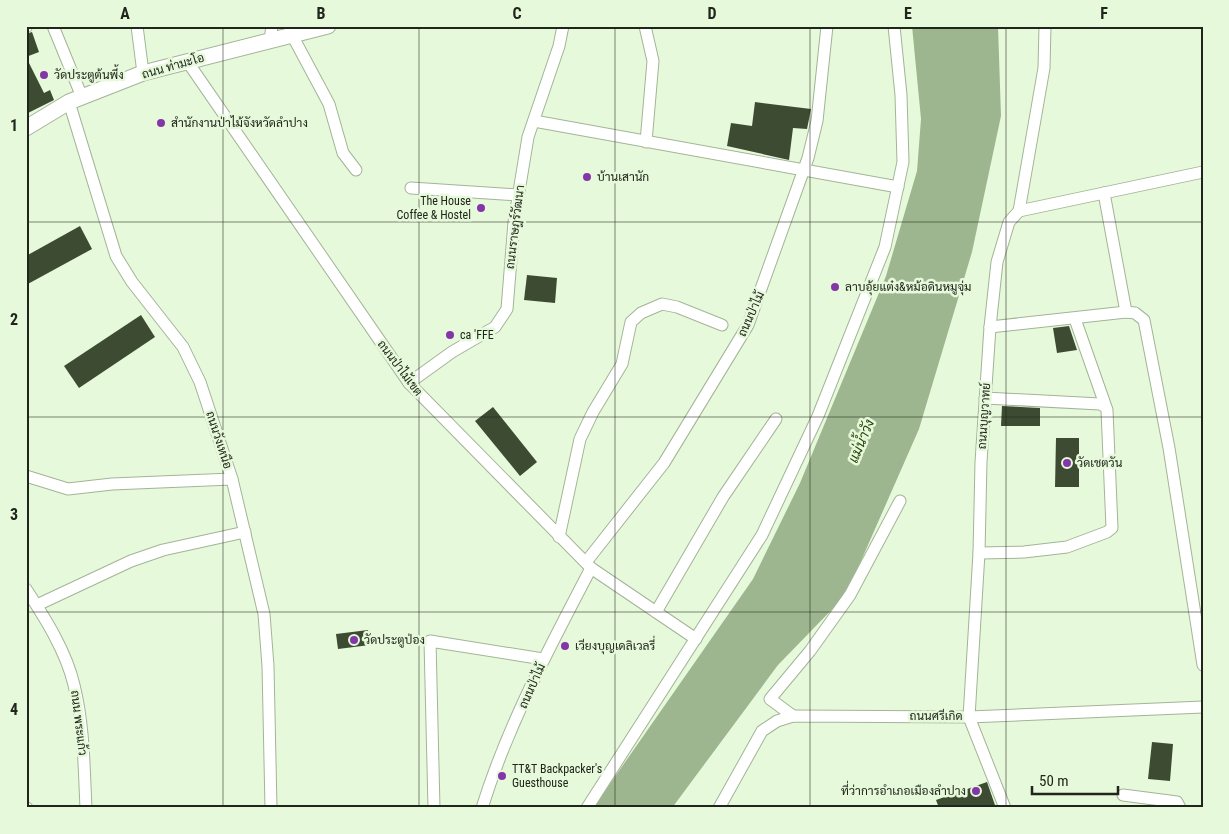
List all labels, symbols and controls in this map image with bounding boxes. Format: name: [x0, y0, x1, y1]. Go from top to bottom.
text: A: [120, 4, 130, 23]
text: B: [317, 4, 326, 23]
text: C: [512, 4, 522, 23]
text: D: [707, 4, 717, 23]
text: E: [904, 4, 912, 23]
text: F: [1100, 4, 1108, 23]
street label: ถนน ท่ามะโอ: [140, 49, 206, 82]
place label: วัดประตูต้นพึ้ง: [54, 64, 124, 83]
marker: วัดประตูต้นพึ้ง: [38, 69, 50, 81]
place label: สำนักงานป่าไม้จังหวัดลำปาง: [171, 115, 308, 130]
text: 1: [10, 116, 18, 135]
marker: สำนักงานป่าไม้จังหวัดลำปาง: [155, 117, 167, 129]
place label: บ้านเสานัก: [597, 170, 649, 184]
marker: บ้านเสานัก: [581, 171, 593, 183]
street label: ถนนราษฎร์วัฒนา: [502, 184, 528, 270]
place label: The House Coffee & Hostel: [397, 194, 471, 222]
marker: The House Coffee & Hostel: [475, 202, 487, 214]
place label: ลาบอุ้ยแต๋ง&หม้อดินหมูจุ่ม: [845, 280, 971, 296]
marker: ลาบอุ้ยแต๋ง&หม้อดินหมูจุ่ม: [829, 281, 841, 293]
street label: ถนนป่าไม้: [734, 288, 768, 339]
text: 2: [10, 310, 18, 329]
place label: ca 'FFE: [460, 328, 494, 342]
marker: ca 'FFE: [444, 329, 456, 341]
street label: ถนนป่าไม้เขต: [375, 337, 426, 399]
street label: ถนนบุญวาทย์: [974, 382, 995, 450]
street label: ถนนวังเหนือ: [203, 409, 235, 471]
water label: แม่น้ำวัง: [841, 415, 877, 465]
place label: วัดเชตวัน: [1077, 456, 1123, 470]
marker: วัดเชตวัน: [1061, 457, 1073, 469]
text: 3: [10, 505, 18, 524]
place label: วัดประตูป่อง: [364, 633, 425, 648]
marker: วัดประตูป่อง: [348, 634, 360, 646]
place label: เวียงบุญเดลิเวลรี่: [575, 635, 655, 655]
marker: เวียงบุญเดลิเวลรี่: [559, 640, 571, 652]
street label: ถนนป่าไม้: [515, 660, 549, 711]
street label: ถนน พระแก้ว: [68, 689, 90, 757]
text: 4: [10, 700, 18, 719]
street label: ถนนศรีเกิด: [909, 708, 963, 723]
place label: TT&T Backpacker's Guesthouse: [512, 762, 602, 790]
scale bar: [1032, 764, 1118, 796]
marker: TT&T Backpacker's Guesthouse: [496, 770, 508, 782]
text: 50 m: [1039, 772, 1069, 790]
place label: ที่ว่าการอำเภอเมืองลำปาง: [841, 780, 966, 798]
marker: ที่ว่าการอำเภอเมืองลำปาง: [970, 785, 982, 797]

